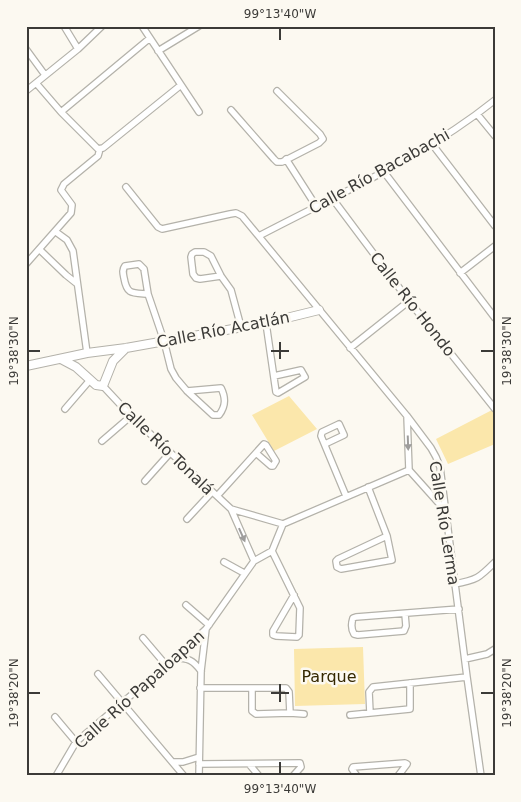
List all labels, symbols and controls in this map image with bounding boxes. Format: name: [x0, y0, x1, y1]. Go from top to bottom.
text: 99°13'40"W: [244, 7, 316, 21]
street label: Calle Río Bacabachi: [306, 125, 453, 218]
street label: Calle Río Hondo: [366, 248, 459, 360]
street label: Calle Río Acatlán: [155, 307, 291, 352]
text: 19°38'30"N: [7, 316, 21, 386]
text: 19°38'30"N: [500, 316, 514, 386]
street label: Calle Río Tonalá: [114, 398, 218, 499]
one-way arrow: [404, 436, 412, 452]
street label: Calle Río Lerma: [425, 460, 464, 586]
one-way arrow: [239, 528, 247, 542]
street label: Calle Río Papaloapan: [71, 626, 208, 753]
text: 19°38'20"N: [7, 658, 21, 728]
text: 19°38'20"N: [500, 658, 514, 728]
park label: Parque: [301, 667, 357, 686]
text: 99°13'40"W: [244, 782, 316, 796]

